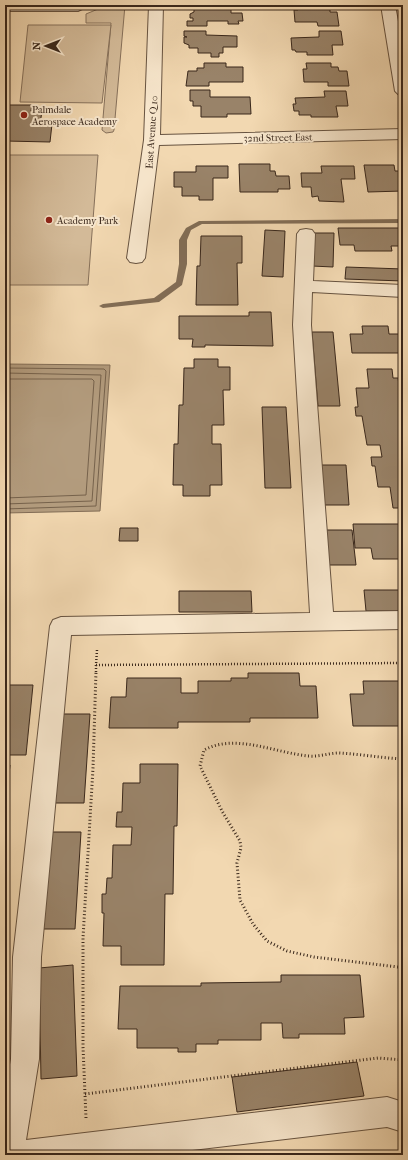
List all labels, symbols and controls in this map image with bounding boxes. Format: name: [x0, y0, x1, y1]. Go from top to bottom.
north arrow: [26, 26, 66, 66]
text: N: [30, 41, 43, 50]
street label: East Avenue Q 10: [143, 95, 161, 169]
place label: Palmdale Aerospace Academy: [31, 104, 118, 128]
marker: Palmdale Aerospace Academy: [19, 110, 29, 120]
street label: 32nd Street East: [243, 131, 313, 145]
marker: Academy Park: [44, 215, 54, 225]
place label: Academy Park: [56, 215, 119, 227]

